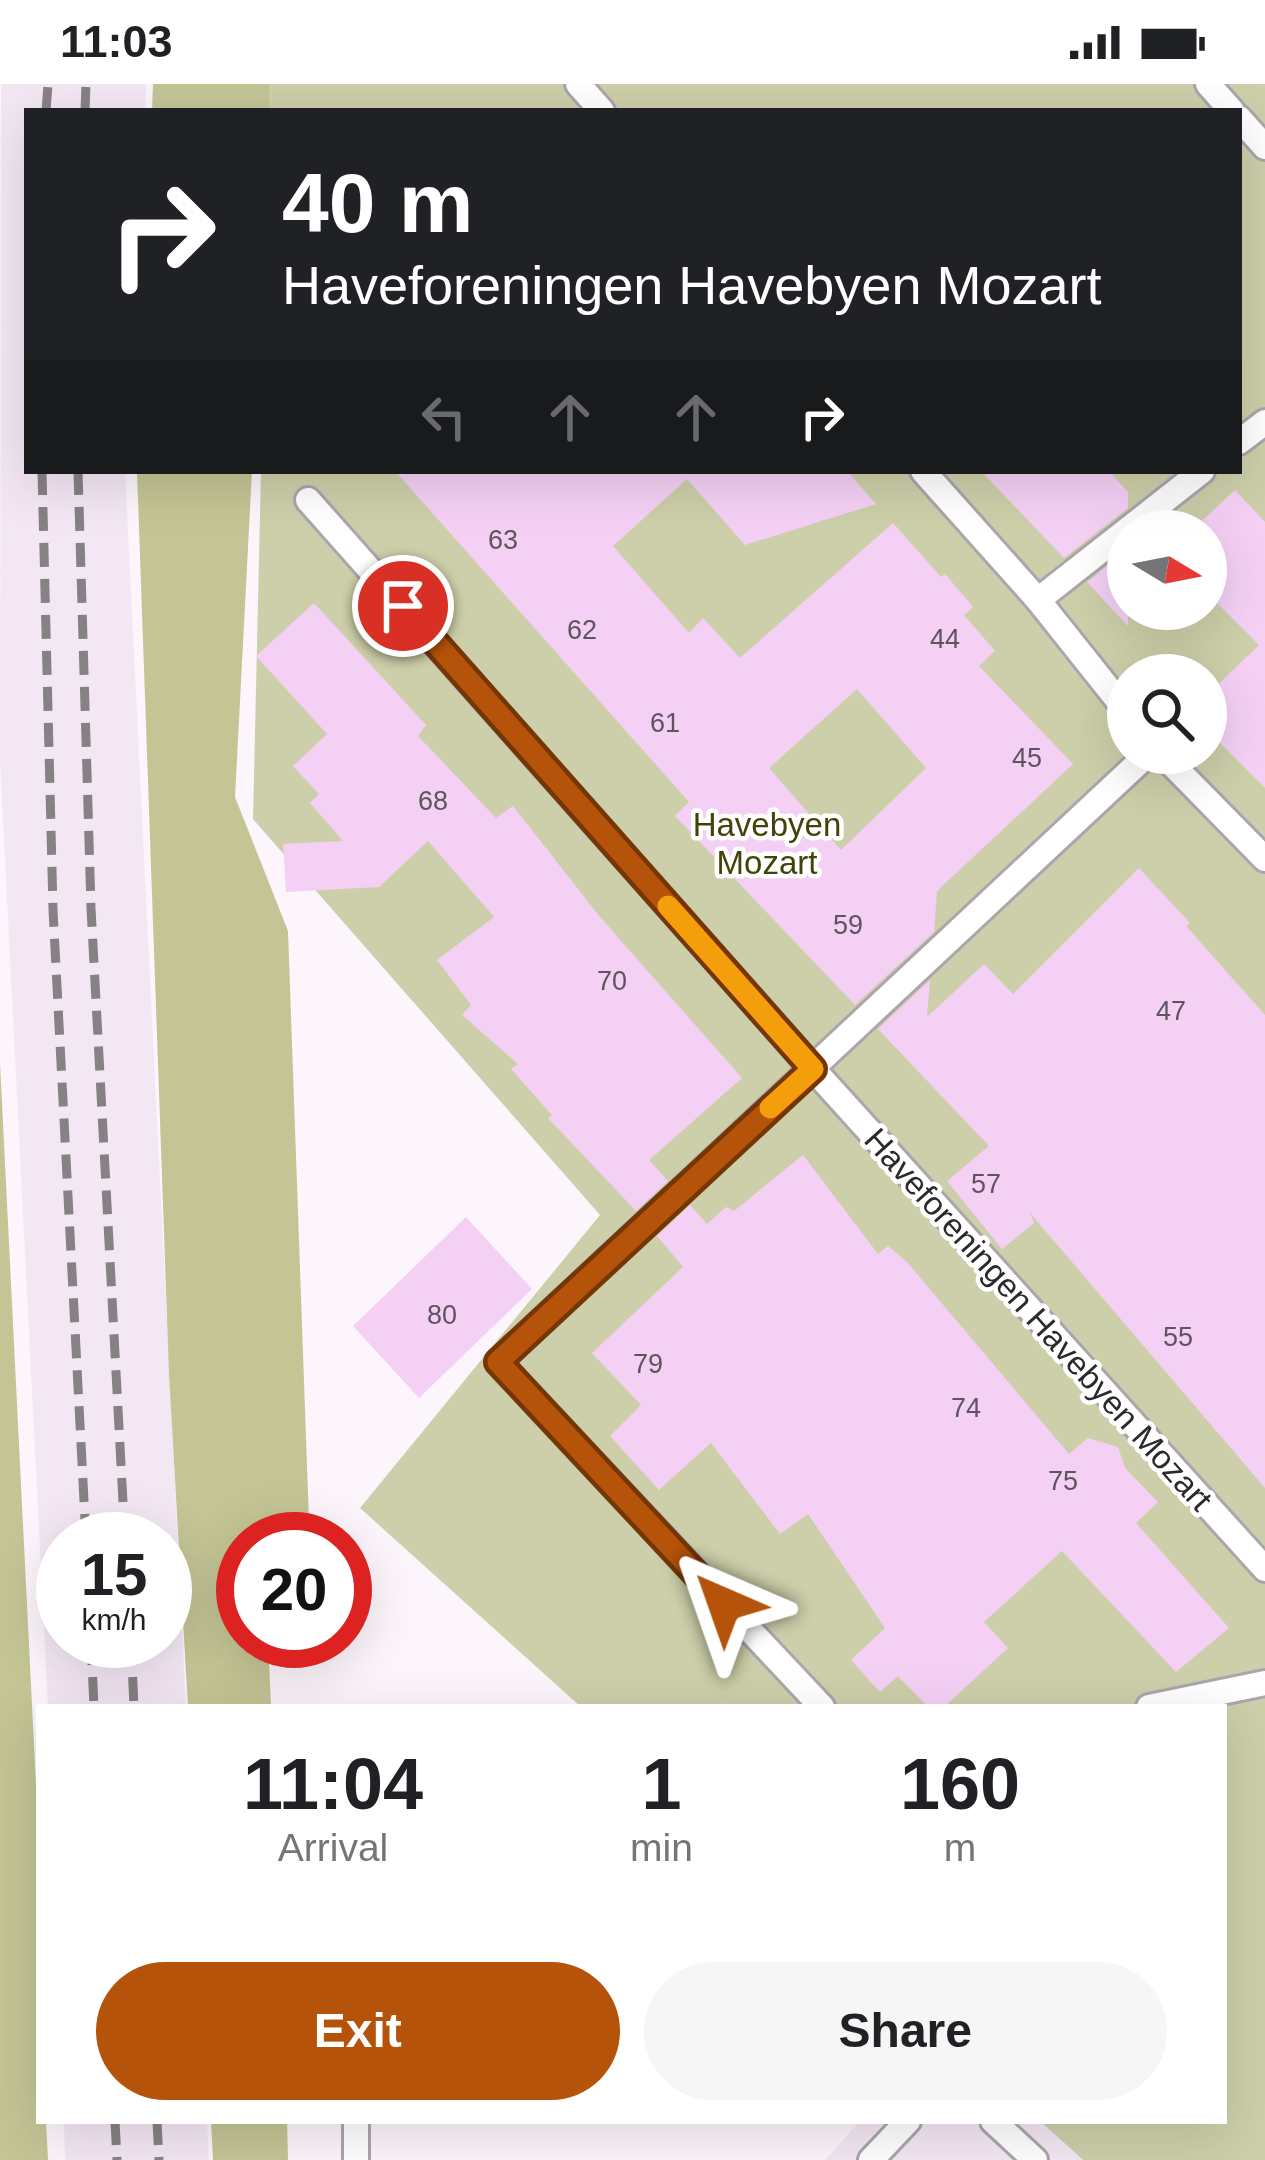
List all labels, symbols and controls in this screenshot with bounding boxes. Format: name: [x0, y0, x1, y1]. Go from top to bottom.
text: 11:03: [60, 16, 173, 67]
icon: right: [84, 156, 240, 312]
text: 40 m: [282, 156, 473, 250]
text: Haveforeningen Havebyen Mozart: [282, 255, 1101, 315]
icon: left: [411, 384, 477, 450]
icon: ahead: [537, 384, 603, 450]
icon: ahead: [663, 384, 729, 450]
icon: right: [789, 384, 855, 450]
north arrow: [1107, 510, 1227, 630]
map controls: [1107, 510, 1227, 774]
house number: 63: [488, 525, 518, 555]
pin: [352, 555, 454, 657]
icon: arrive: [370, 573, 436, 639]
house number: 62: [567, 615, 597, 645]
house number: 44: [930, 624, 960, 654]
button: search: [1107, 654, 1227, 774]
house number: 61: [650, 708, 680, 738]
house number: 45: [1012, 743, 1042, 773]
house number: 68: [418, 786, 448, 816]
park label: Havebyen Mozart: [693, 806, 841, 881]
house number: 59: [833, 910, 863, 940]
house number: 70: [597, 966, 627, 996]
house number: 47: [1156, 996, 1186, 1026]
street label: Haveforeningen Havebyen Mozart: [857, 1121, 1220, 1518]
house number: 57: [971, 1169, 1001, 1199]
house number: 80: [427, 1300, 457, 1330]
house number: 55: [1163, 1322, 1193, 1352]
house number: 79: [633, 1349, 663, 1379]
house number: 74: [951, 1393, 981, 1423]
house number: 75: [1048, 1466, 1078, 1496]
speed limit sign: 20: [216, 1512, 372, 1668]
text: 15: [81, 1541, 147, 1608]
position arrow: [661, 1541, 787, 1667]
text: km/h: [81, 1603, 147, 1636]
text: 11:04: [243, 1744, 423, 1824]
text: 1: [641, 1744, 682, 1824]
text: 160: [900, 1744, 1020, 1824]
text: Arrival: [278, 1826, 388, 1869]
text: min: [630, 1826, 693, 1869]
text: m: [944, 1826, 976, 1869]
button: Exit: [96, 1962, 620, 2100]
button: Share: [644, 1962, 1167, 2100]

